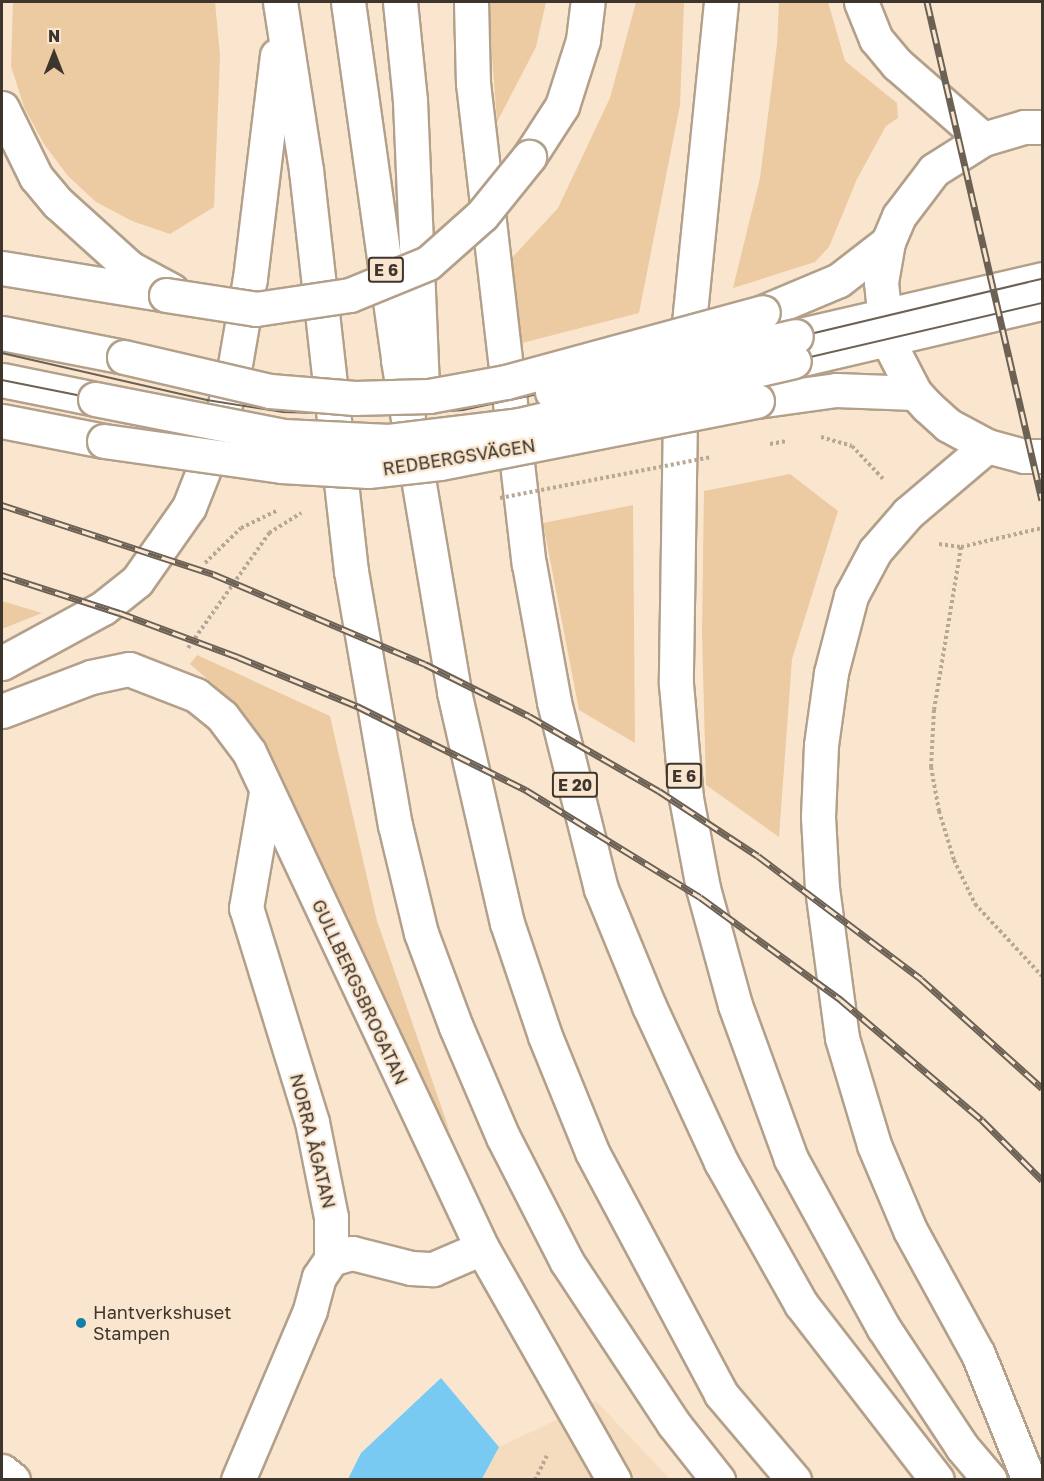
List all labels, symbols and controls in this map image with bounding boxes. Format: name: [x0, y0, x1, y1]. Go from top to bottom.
north arrow: [24, 24, 84, 84]
text: N: [48, 26, 60, 46]
road number: E 6: [366, 257, 406, 283]
street label: REDBERGSVÄGEN: [381, 434, 537, 480]
road number: E 6: [664, 763, 704, 789]
road number: E 20: [551, 772, 599, 798]
street label: GULLBERGSBROGATAN: [308, 896, 412, 1088]
street label: NORRA ÅGATAN: [286, 1071, 340, 1211]
place label: Hantverkshuset Stampen: [93, 1302, 231, 1344]
marker: Hantverkshuset Stampen: [74, 1316, 88, 1330]

